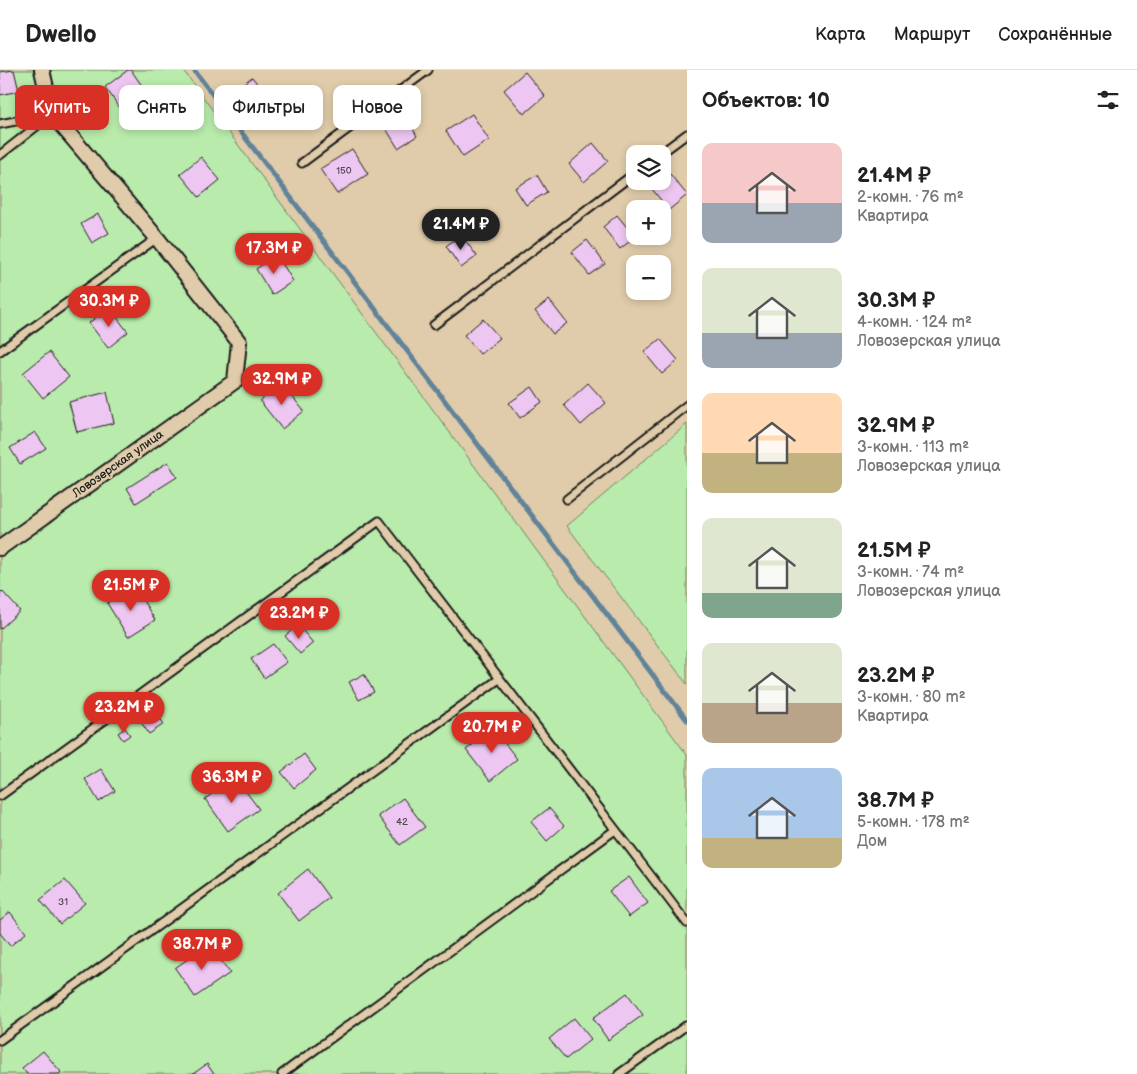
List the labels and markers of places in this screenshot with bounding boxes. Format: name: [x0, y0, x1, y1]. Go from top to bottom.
pin: 21.4M ₽: [415, 208, 507, 251]
pin: 17.3M ₽: [228, 232, 320, 275]
pin: 30.3M ₽: [63, 286, 155, 328]
pin: 32.9M ₽: [236, 364, 328, 406]
pin: 21.5M ₽: [85, 570, 177, 612]
pin: 23.2M ₽: [253, 598, 345, 640]
pin: 23.2M ₽: [78, 692, 170, 734]
pin: 20.7M ₽: [446, 712, 538, 754]
pin: 36.3M ₽: [186, 762, 278, 804]
pin: 38.7M ₽: [156, 928, 248, 971]

